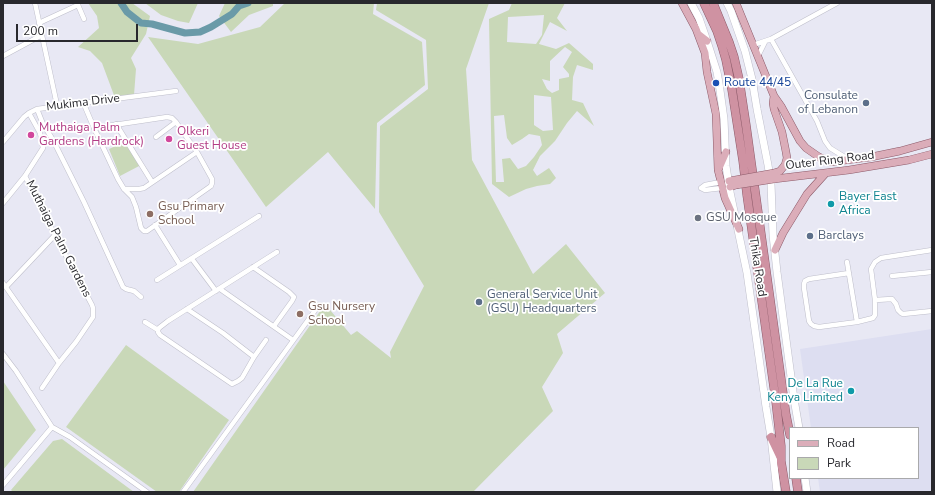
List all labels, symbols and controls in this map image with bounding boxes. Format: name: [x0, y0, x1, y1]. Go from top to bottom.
scale bar: [18, 16, 140, 42]
text: 200 m: [23, 23, 58, 39]
place label: Route 44/45: [724, 76, 791, 90]
marker: Route 44/45: [711, 78, 721, 88]
place label: Consulate of Lebanon: [798, 89, 858, 117]
street label: Mukima Drive: [45, 91, 121, 115]
marker: Consulate of Lebanon: [861, 98, 871, 108]
place label: Muthaiga Palm Gardens (Hardrock): [39, 121, 144, 149]
place label: Olkeri Guest House: [177, 125, 247, 153]
marker: Muthaiga Palm Gardens (Hardrock): [26, 130, 36, 140]
marker: Olkeri Guest House: [164, 134, 174, 144]
street label: Outer Ring Road: [785, 148, 875, 174]
street label: Muthaiga Palm Gardens: [22, 178, 94, 300]
place label: Bayer East Africa: [839, 190, 896, 218]
marker: Bayer East Africa: [826, 199, 836, 209]
place label: Gsu Primary School: [158, 200, 224, 228]
marker: Gsu Primary School: [145, 209, 155, 219]
place label: GSU Mosque: [706, 211, 777, 225]
marker: GSU Mosque: [693, 213, 703, 223]
place label: Barclays: [818, 229, 864, 243]
marker: Barclays: [805, 231, 815, 241]
street label: Thika Road: [745, 236, 769, 298]
place label: General Service Unit (GSU) Headquarters: [487, 288, 597, 316]
marker: General Service Unit (GSU) Headquarters: [474, 297, 484, 307]
place label: Gsu Nursery School: [308, 300, 375, 328]
marker: Gsu Nursery School: [295, 309, 305, 319]
place label: De La Rue Kenya Limited: [767, 377, 843, 405]
marker: De La Rue Kenya Limited: [846, 386, 856, 396]
legend: [789, 427, 919, 479]
text: Road: [827, 435, 855, 451]
text: Park: [827, 455, 851, 471]

